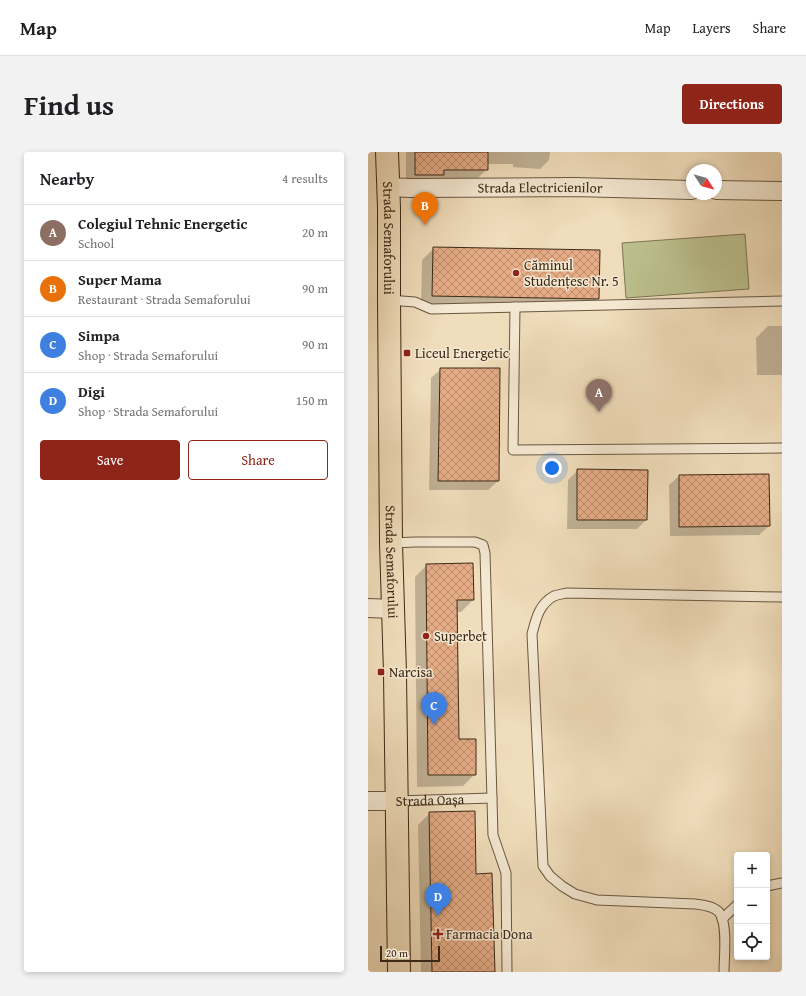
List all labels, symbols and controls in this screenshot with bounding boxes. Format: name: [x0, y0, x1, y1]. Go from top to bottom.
text: Map: [20, 14, 57, 42]
text: Map: [645, 18, 671, 38]
text: Layers: [693, 18, 731, 38]
text: Share: [753, 18, 786, 38]
text: Find us: [24, 84, 114, 125]
button: Directions: [682, 84, 782, 124]
north arrow: [686, 164, 722, 200]
text: Nearby: [40, 166, 94, 191]
text: 4 results: [282, 169, 328, 188]
street label: Strada Electricienilor: [477, 177, 603, 198]
street label: Strada Semaforului: [378, 181, 399, 295]
pin: B: [412, 192, 438, 225]
text: Colegiul Tehnic Energetic: [78, 213, 248, 234]
text: A: [49, 223, 57, 242]
text: 20 m: [302, 223, 328, 242]
text: School: [78, 234, 114, 253]
place label: Căminul Studențesc Nr. 5: [524, 255, 619, 291]
marker: Căminul Studențesc Nr. 5: [511, 268, 521, 278]
text: Super Mama: [78, 269, 162, 290]
text: B: [49, 279, 57, 298]
text: 90 m: [302, 279, 328, 298]
text: Restaurant · Strada Semaforului: [78, 290, 251, 309]
text: Simpa: [78, 325, 120, 346]
text: C: [49, 335, 57, 354]
text: 90 m: [302, 335, 328, 354]
place label: Liceul Energetic: [415, 343, 509, 363]
text: Shop · Strada Semaforului: [78, 346, 218, 365]
marker: Liceul Energetic: [402, 348, 412, 358]
pin: A: [586, 379, 612, 412]
text: Digi: [78, 381, 105, 402]
text: D: [49, 391, 57, 410]
text: 150 m: [296, 391, 328, 410]
text: Shop · Strada Semaforului: [78, 402, 218, 421]
button: Save: [40, 440, 180, 480]
button: Share: [188, 440, 328, 480]
your location: [542, 458, 562, 478]
street label: Strada Semaforului: [381, 505, 403, 619]
place label: Superbet: [434, 626, 487, 646]
marker: Superbet: [421, 631, 431, 641]
place label: Narcisa: [389, 662, 433, 682]
marker: Narcisa: [376, 667, 386, 677]
pin: C: [421, 692, 447, 725]
street label: Strada Oașa: [395, 789, 465, 811]
map controls: [734, 852, 770, 960]
button: +: [734, 852, 770, 888]
pin: D: [425, 883, 451, 916]
button: −: [734, 888, 770, 924]
place label: Farmacia Dona: [446, 924, 533, 944]
button: locate: [734, 924, 770, 960]
marker: Farmacia Dona: [433, 929, 443, 939]
scale bar: [380, 944, 440, 963]
text: 20 m: [386, 945, 408, 961]

